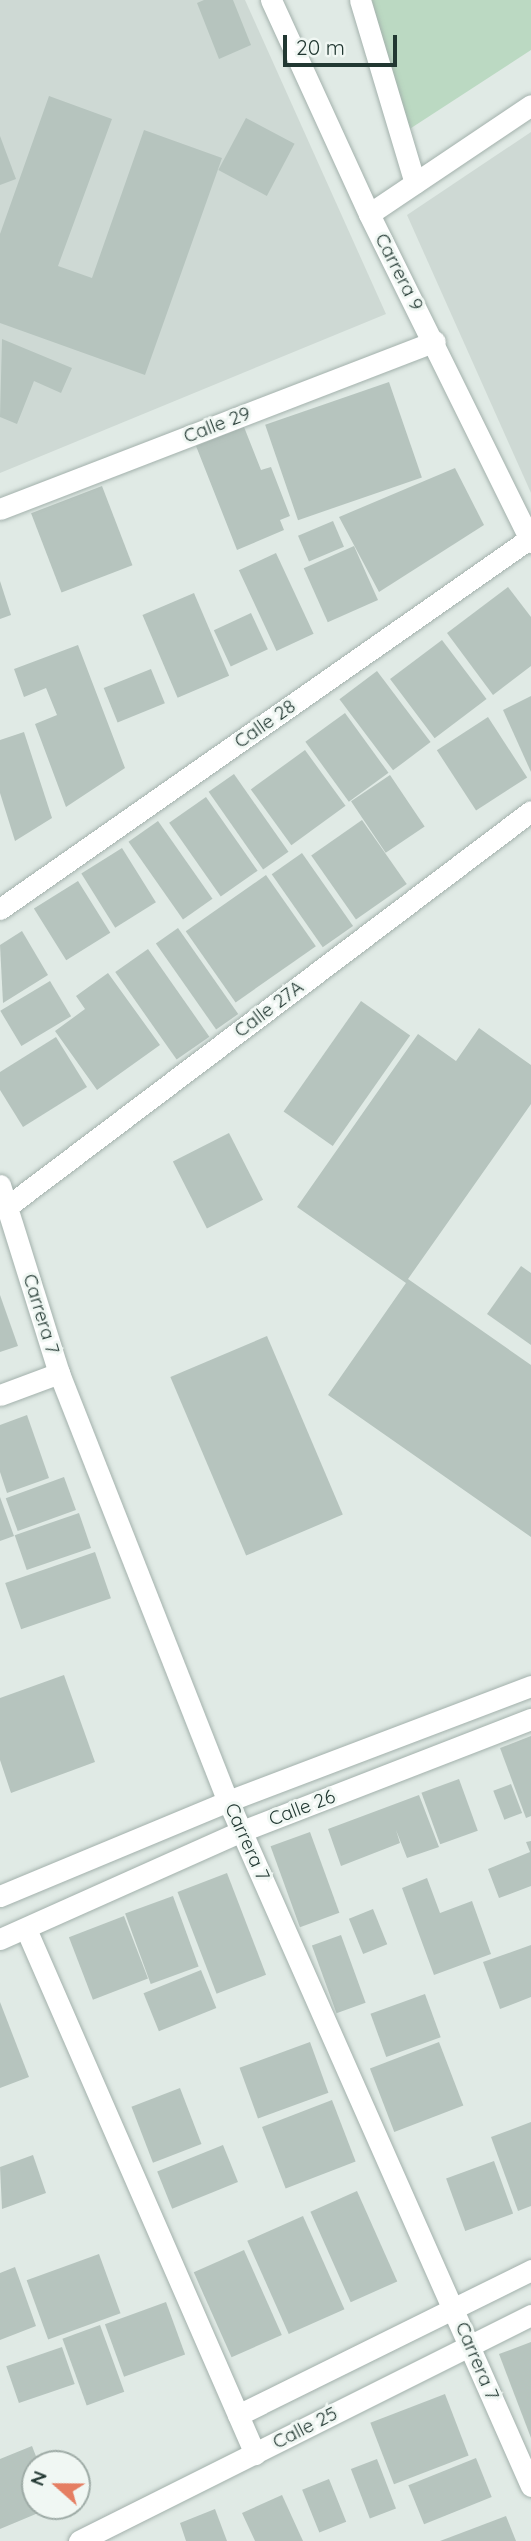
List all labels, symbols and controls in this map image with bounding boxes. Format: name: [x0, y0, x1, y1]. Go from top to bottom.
scale bar: [286, 21, 400, 65]
text: 20 m: [296, 34, 345, 60]
street label: Carrera 9: [370, 230, 428, 314]
street label: Calle 29: [180, 402, 254, 448]
street label: Calle 28: [230, 695, 300, 753]
street label: Calle 27A: [230, 976, 308, 1042]
street label: Carrera 7: [18, 1271, 64, 1357]
street label: Calle 26: [266, 1785, 338, 1831]
street label: Carrera 7: [220, 1800, 274, 1884]
street label: Carrera 7: [450, 2319, 504, 2403]
street label: Calle 25: [269, 2402, 341, 2454]
north arrow: [21, 2450, 91, 2520]
text: N: [25, 2467, 52, 2489]

